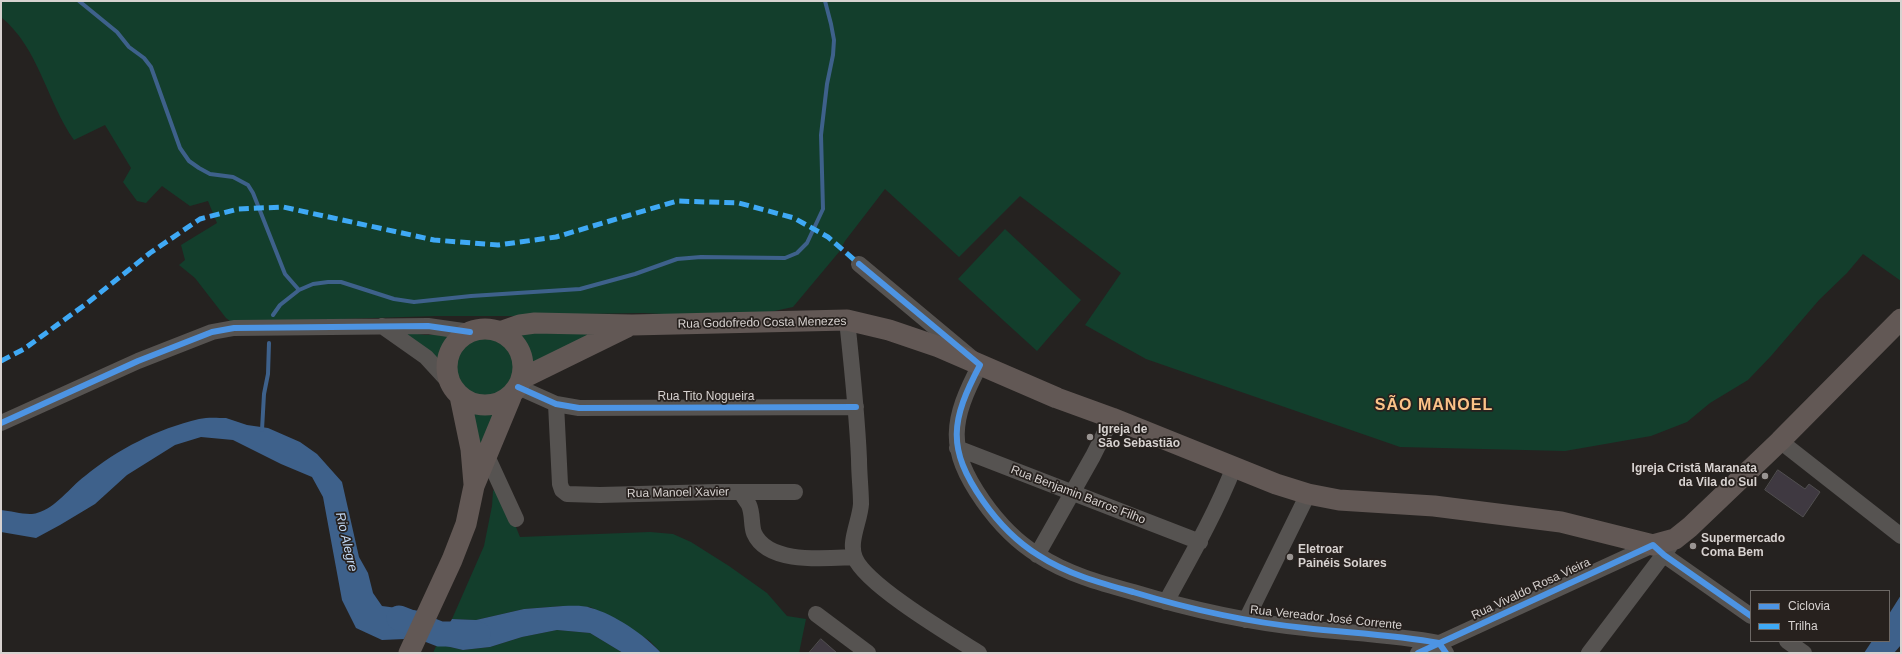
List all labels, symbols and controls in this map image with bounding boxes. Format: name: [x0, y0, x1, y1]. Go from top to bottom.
street label: Rua Godofredo Costa Menezes: [678, 314, 846, 332]
street label: Rua Tito Nogueira: [658, 390, 754, 404]
district label: SÃO MANOEL: [1375, 396, 1493, 416]
place label: Igreja de São Sebastião: [1098, 423, 1180, 451]
marker: Igreja de São Sebastião: [1085, 432, 1095, 442]
place label: Igreja Cristã Maranata da Vila do Sul: [1632, 462, 1757, 490]
street label: Rua Benjamin Barros Filho: [1008, 463, 1148, 527]
marker: Igreja Cristã Maranata da Vila do Sul: [1760, 471, 1770, 481]
street label: Rua Manoel Xavier: [627, 485, 729, 501]
water label: Rio Alegre: [332, 511, 360, 573]
place label: Supermercado Coma Bem: [1701, 532, 1785, 560]
marker: Supermercado Coma Bem: [1688, 541, 1698, 551]
place label: Eletroar Painéis Solares: [1298, 543, 1387, 571]
marker: Eletroar Painéis Solares: [1285, 552, 1295, 562]
street label: Rua Vivaldo Rosa Vieira: [1469, 555, 1593, 623]
legend: [1750, 590, 1890, 642]
text: Ciclovia: [1788, 599, 1830, 613]
street label: Rua Vereador José Corrente: [1249, 603, 1403, 633]
text: Trilha: [1788, 619, 1818, 633]

